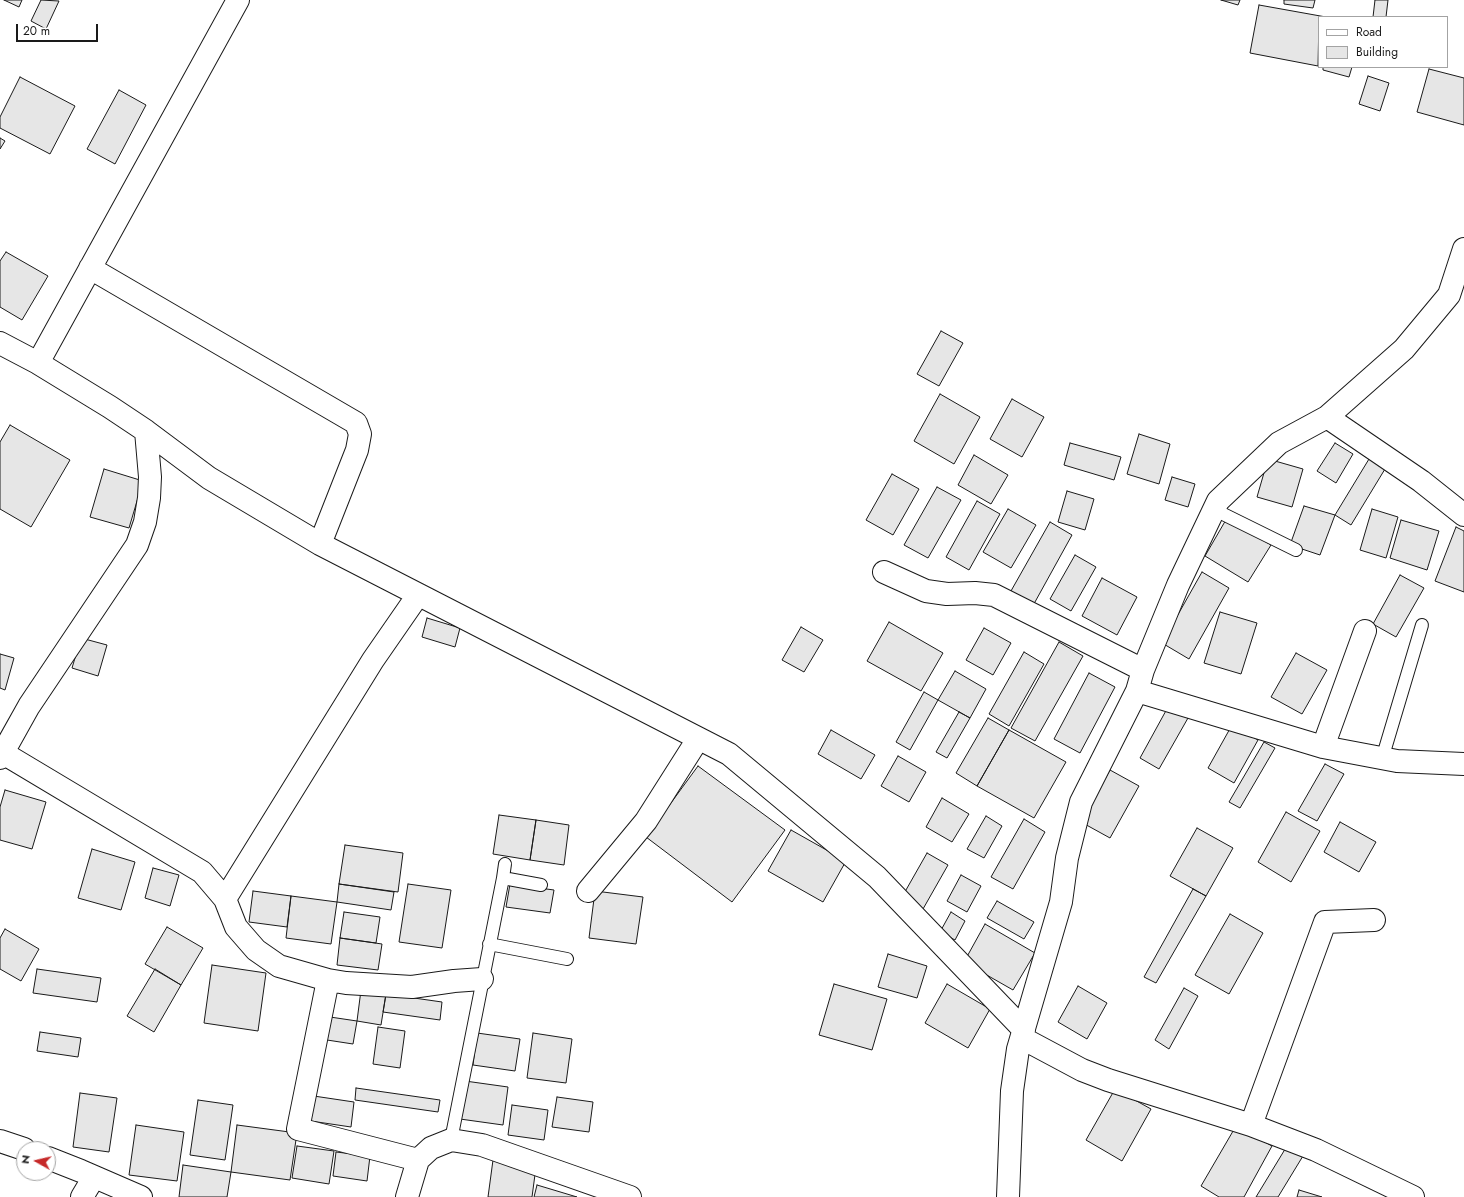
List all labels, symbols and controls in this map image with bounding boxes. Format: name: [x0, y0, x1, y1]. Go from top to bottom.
scale bar: [18, 16, 100, 42]
legend: [1318, 16, 1448, 68]
text: 20 m: [23, 22, 50, 40]
text: Road: [1356, 23, 1382, 41]
text: Building: [1356, 43, 1398, 61]
north arrow: [16, 1141, 56, 1181]
text: N: [17, 1154, 34, 1165]

